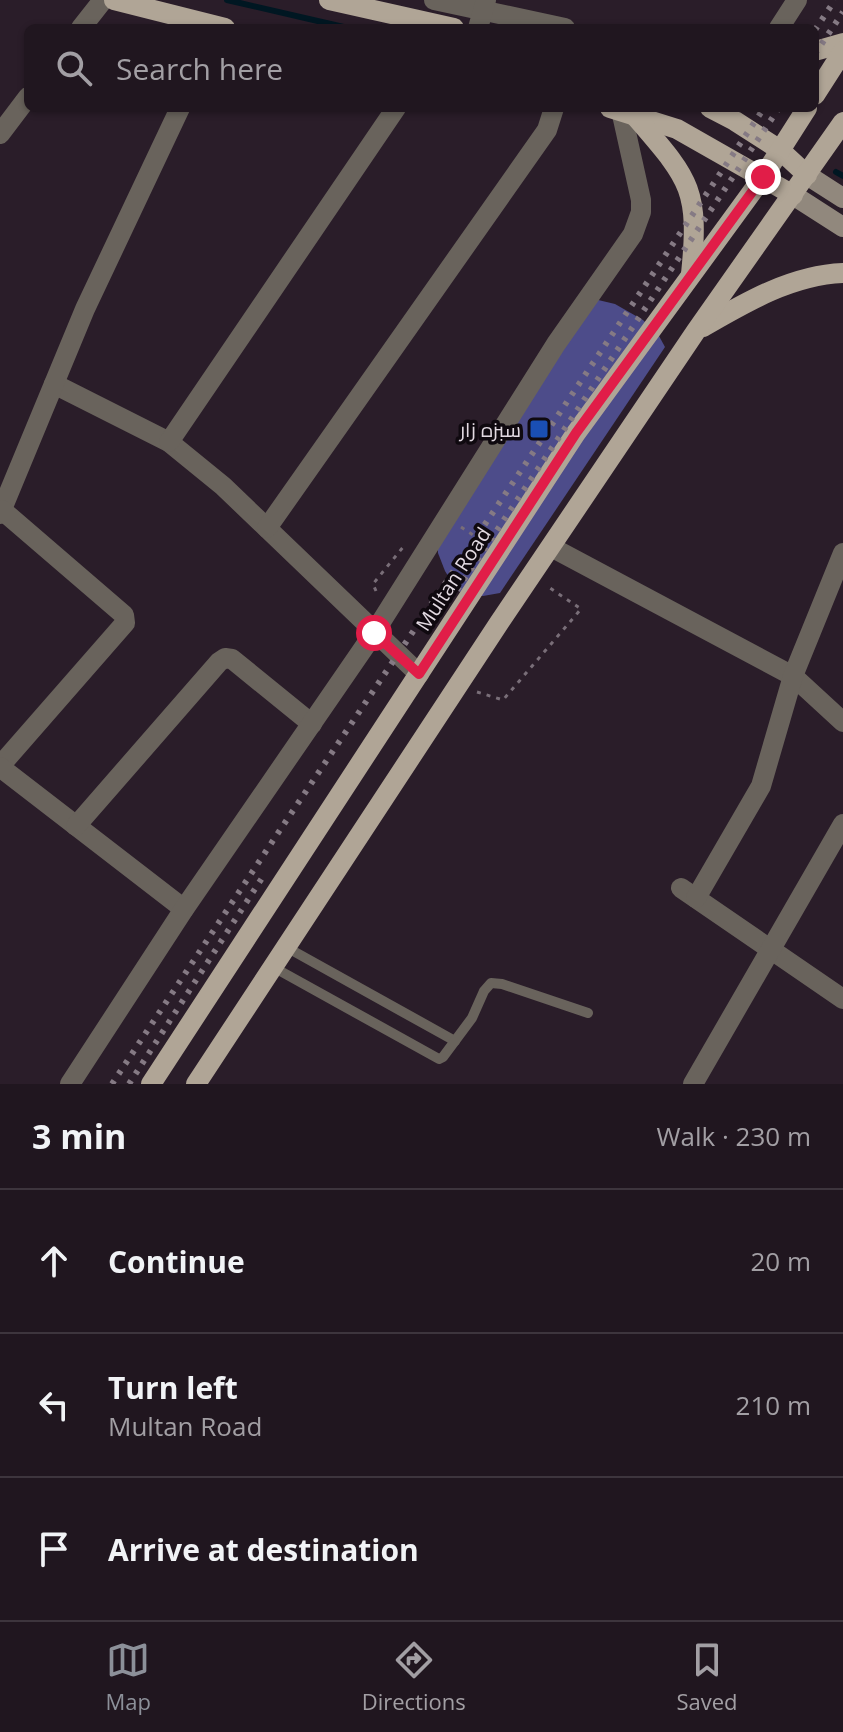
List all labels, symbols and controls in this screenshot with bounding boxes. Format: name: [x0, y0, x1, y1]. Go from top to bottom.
search box: [24, 24, 819, 112]
icon: search: [52, 46, 96, 90]
text: Search here: [116, 48, 283, 89]
route end: [745, 159, 781, 195]
place label: سبزہ زار: [459, 416, 521, 443]
marker: سبزہ زار: [528, 418, 550, 440]
street label: Multan Road: [409, 522, 497, 636]
route start: [356, 615, 392, 651]
text: 3 min: [32, 1113, 126, 1159]
text: Walk · 230 m: [657, 1118, 811, 1154]
icon: ahead: [32, 1239, 76, 1283]
text: Continue: [108, 1241, 245, 1282]
text: 20 m: [750, 1243, 811, 1279]
text: Turn left: [108, 1367, 238, 1408]
icon: left: [32, 1383, 76, 1427]
text: 210 m: [736, 1387, 811, 1423]
text: Multan Road: [108, 1408, 262, 1444]
icon: arrive: [32, 1527, 76, 1571]
text: Arrive at destination: [108, 1529, 419, 1570]
tab: Map: [105, 1638, 151, 1716]
tab: Directions: [362, 1638, 466, 1716]
tab: Saved: [676, 1638, 738, 1716]

